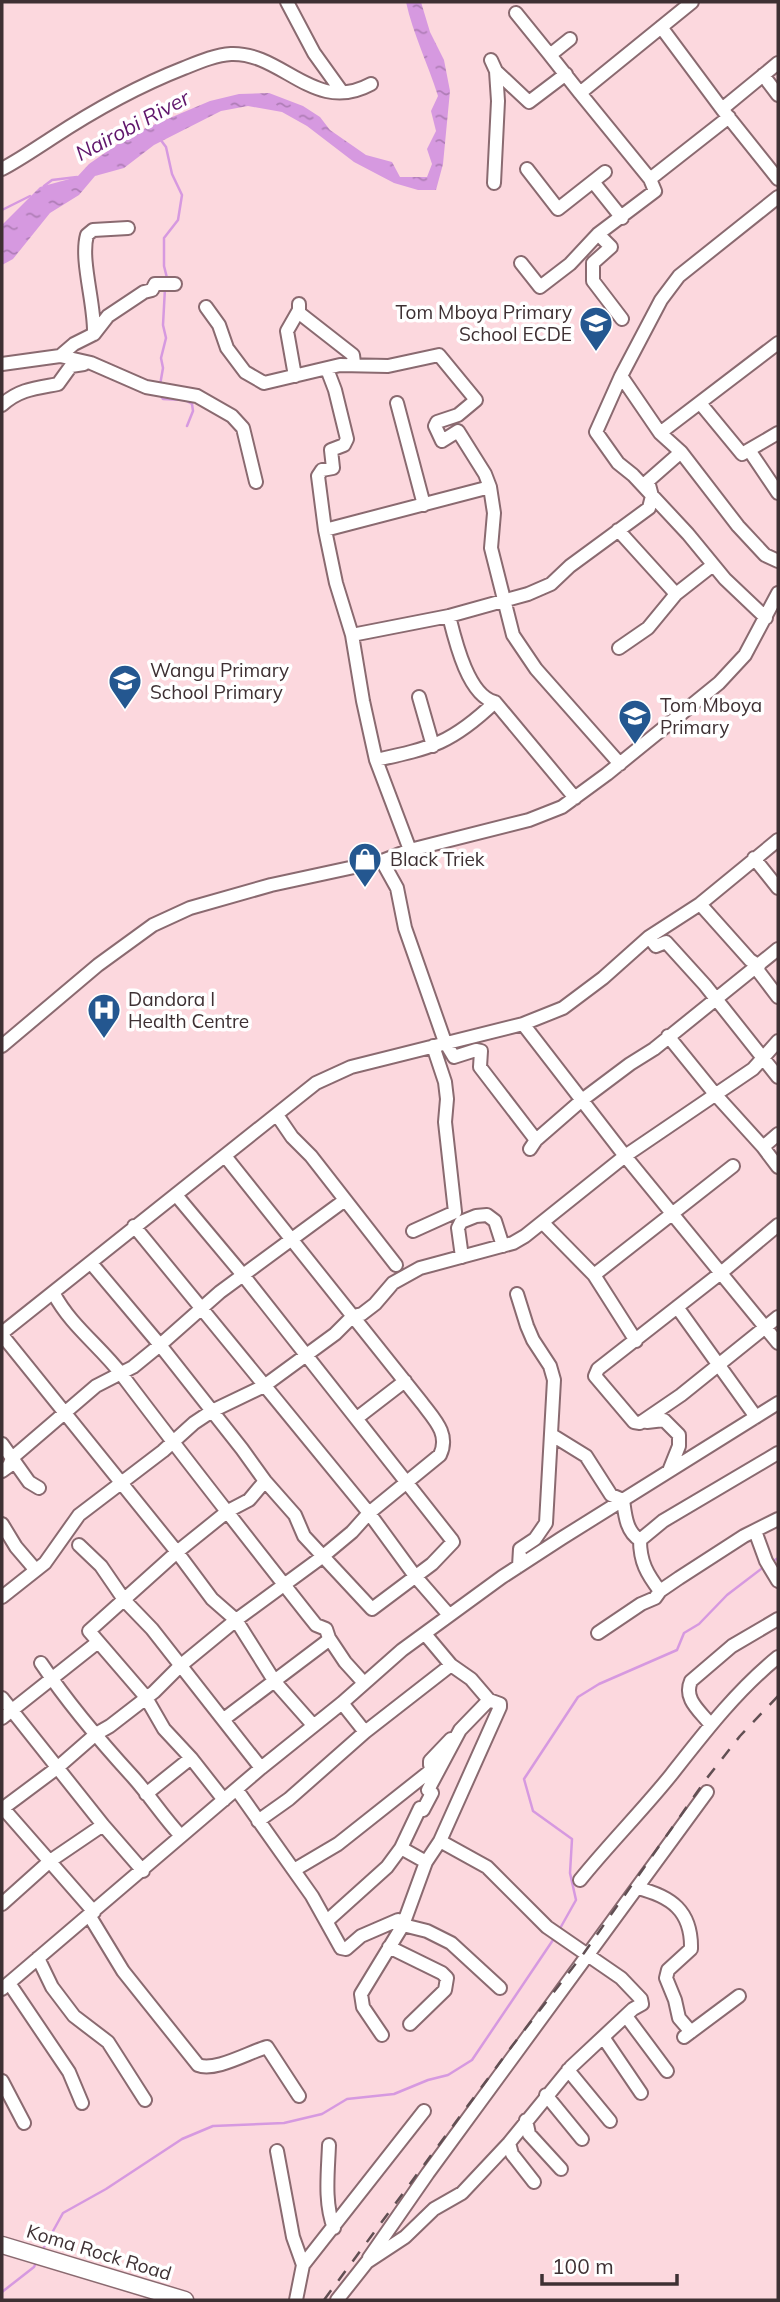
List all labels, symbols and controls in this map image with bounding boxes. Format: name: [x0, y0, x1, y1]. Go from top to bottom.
water label: Nairobi River: [71, 83, 195, 166]
place label: Tom Mboya Primary School ECDE: [396, 300, 572, 346]
school or university icon: Tom Mboya Primary School ECDE: [577, 304, 615, 353]
place label: Wangu Primary School Primary: [150, 658, 289, 704]
school or university icon: Wangu Primary School Primary: [106, 662, 144, 711]
place label: Tom Mboya Primary: [660, 693, 762, 739]
school or university icon: Tom Mboya Primary: [616, 697, 654, 746]
shop icon: Black Triek: [346, 840, 384, 889]
place label: Black Triek: [390, 847, 485, 871]
place label: Dandora I Health Centre: [128, 987, 249, 1033]
hospital icon: Dandora I Health Centre: [85, 991, 123, 1040]
street label: Koma Rock Road: [24, 2219, 174, 2285]
scale bar: [542, 2242, 677, 2286]
text: 100 m: [552, 2253, 614, 2279]

